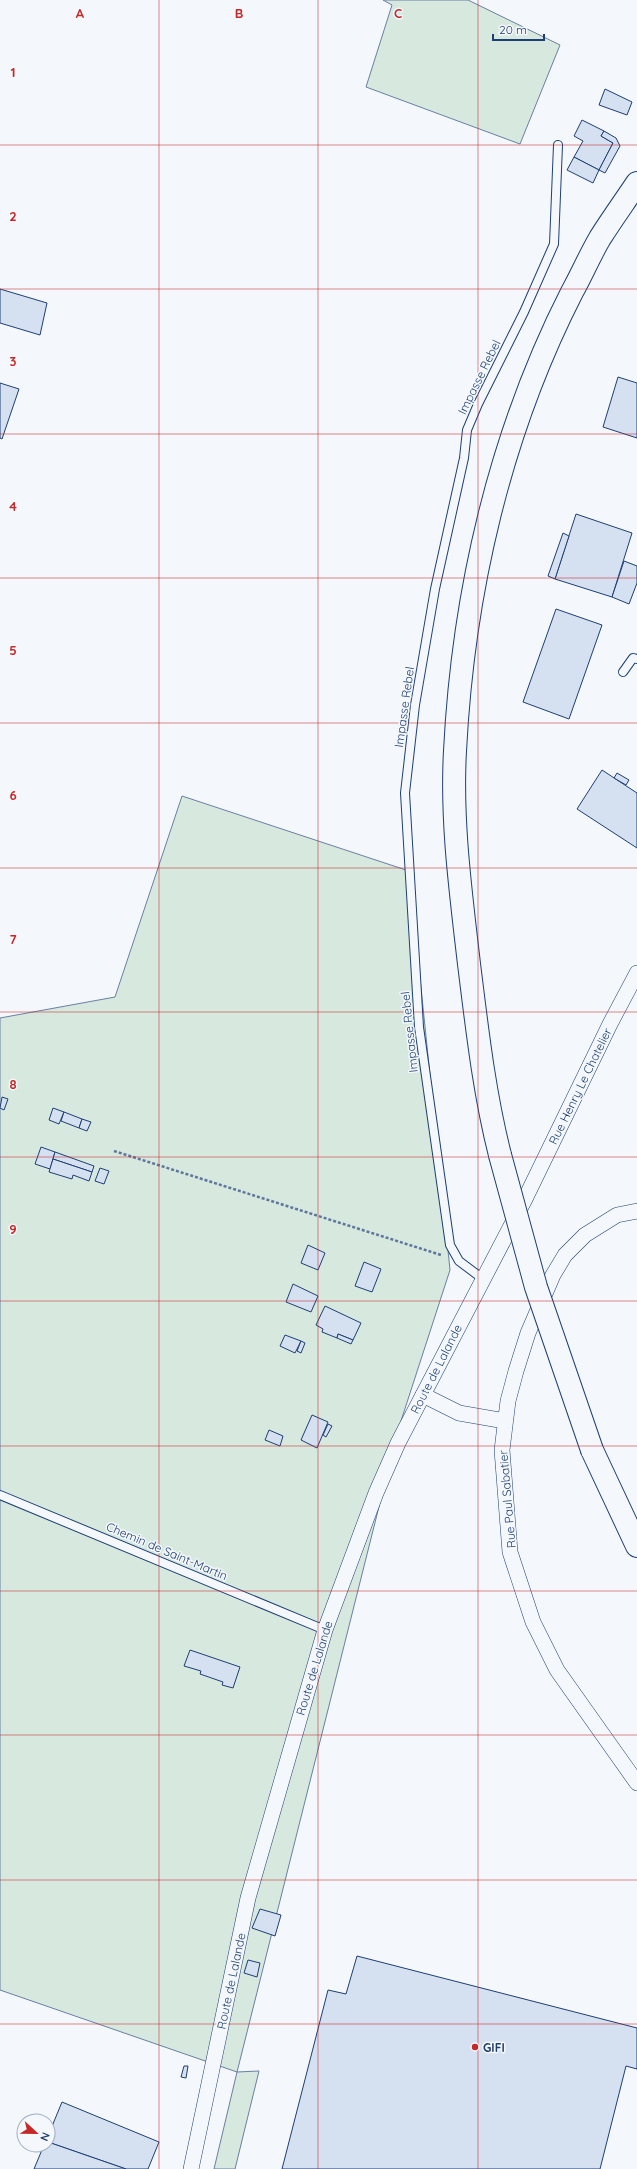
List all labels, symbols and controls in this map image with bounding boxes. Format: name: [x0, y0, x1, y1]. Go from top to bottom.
text: A: [76, 5, 85, 21]
text: B: [235, 5, 243, 21]
text: C: [394, 5, 402, 21]
scale bar: [493, 16, 544, 42]
text: 20 m: [499, 22, 527, 37]
text: 1: [10, 64, 16, 80]
text: 2: [9, 208, 17, 224]
street label: Impasse Rebel: [454, 337, 504, 417]
text: 3: [10, 353, 17, 369]
text: 4: [9, 498, 17, 514]
text: 5: [9, 642, 17, 658]
street label: Impasse Rebel: [391, 666, 417, 748]
text: 6: [9, 787, 17, 803]
text: 7: [9, 931, 17, 947]
street label: Impasse Rebel: [397, 991, 421, 1073]
street label: Rue Henry Le Chatelier: [545, 1025, 615, 1147]
text: 8: [9, 1076, 17, 1092]
text: 9: [9, 1221, 17, 1237]
street label: Route de Lalande: [407, 1322, 465, 1416]
street label: Rue Paul Sabatier: [495, 1449, 519, 1549]
street label: Chemin de Saint-Martin: [104, 1519, 230, 1583]
street label: Route de Lalande: [292, 1619, 336, 1717]
street label: Route de Lalande: [213, 1931, 249, 2031]
place label: GIFI: [483, 2040, 505, 2055]
marker: GIFI: [470, 2042, 480, 2052]
north arrow: [16, 2113, 56, 2153]
text: N: [37, 2130, 53, 2143]

